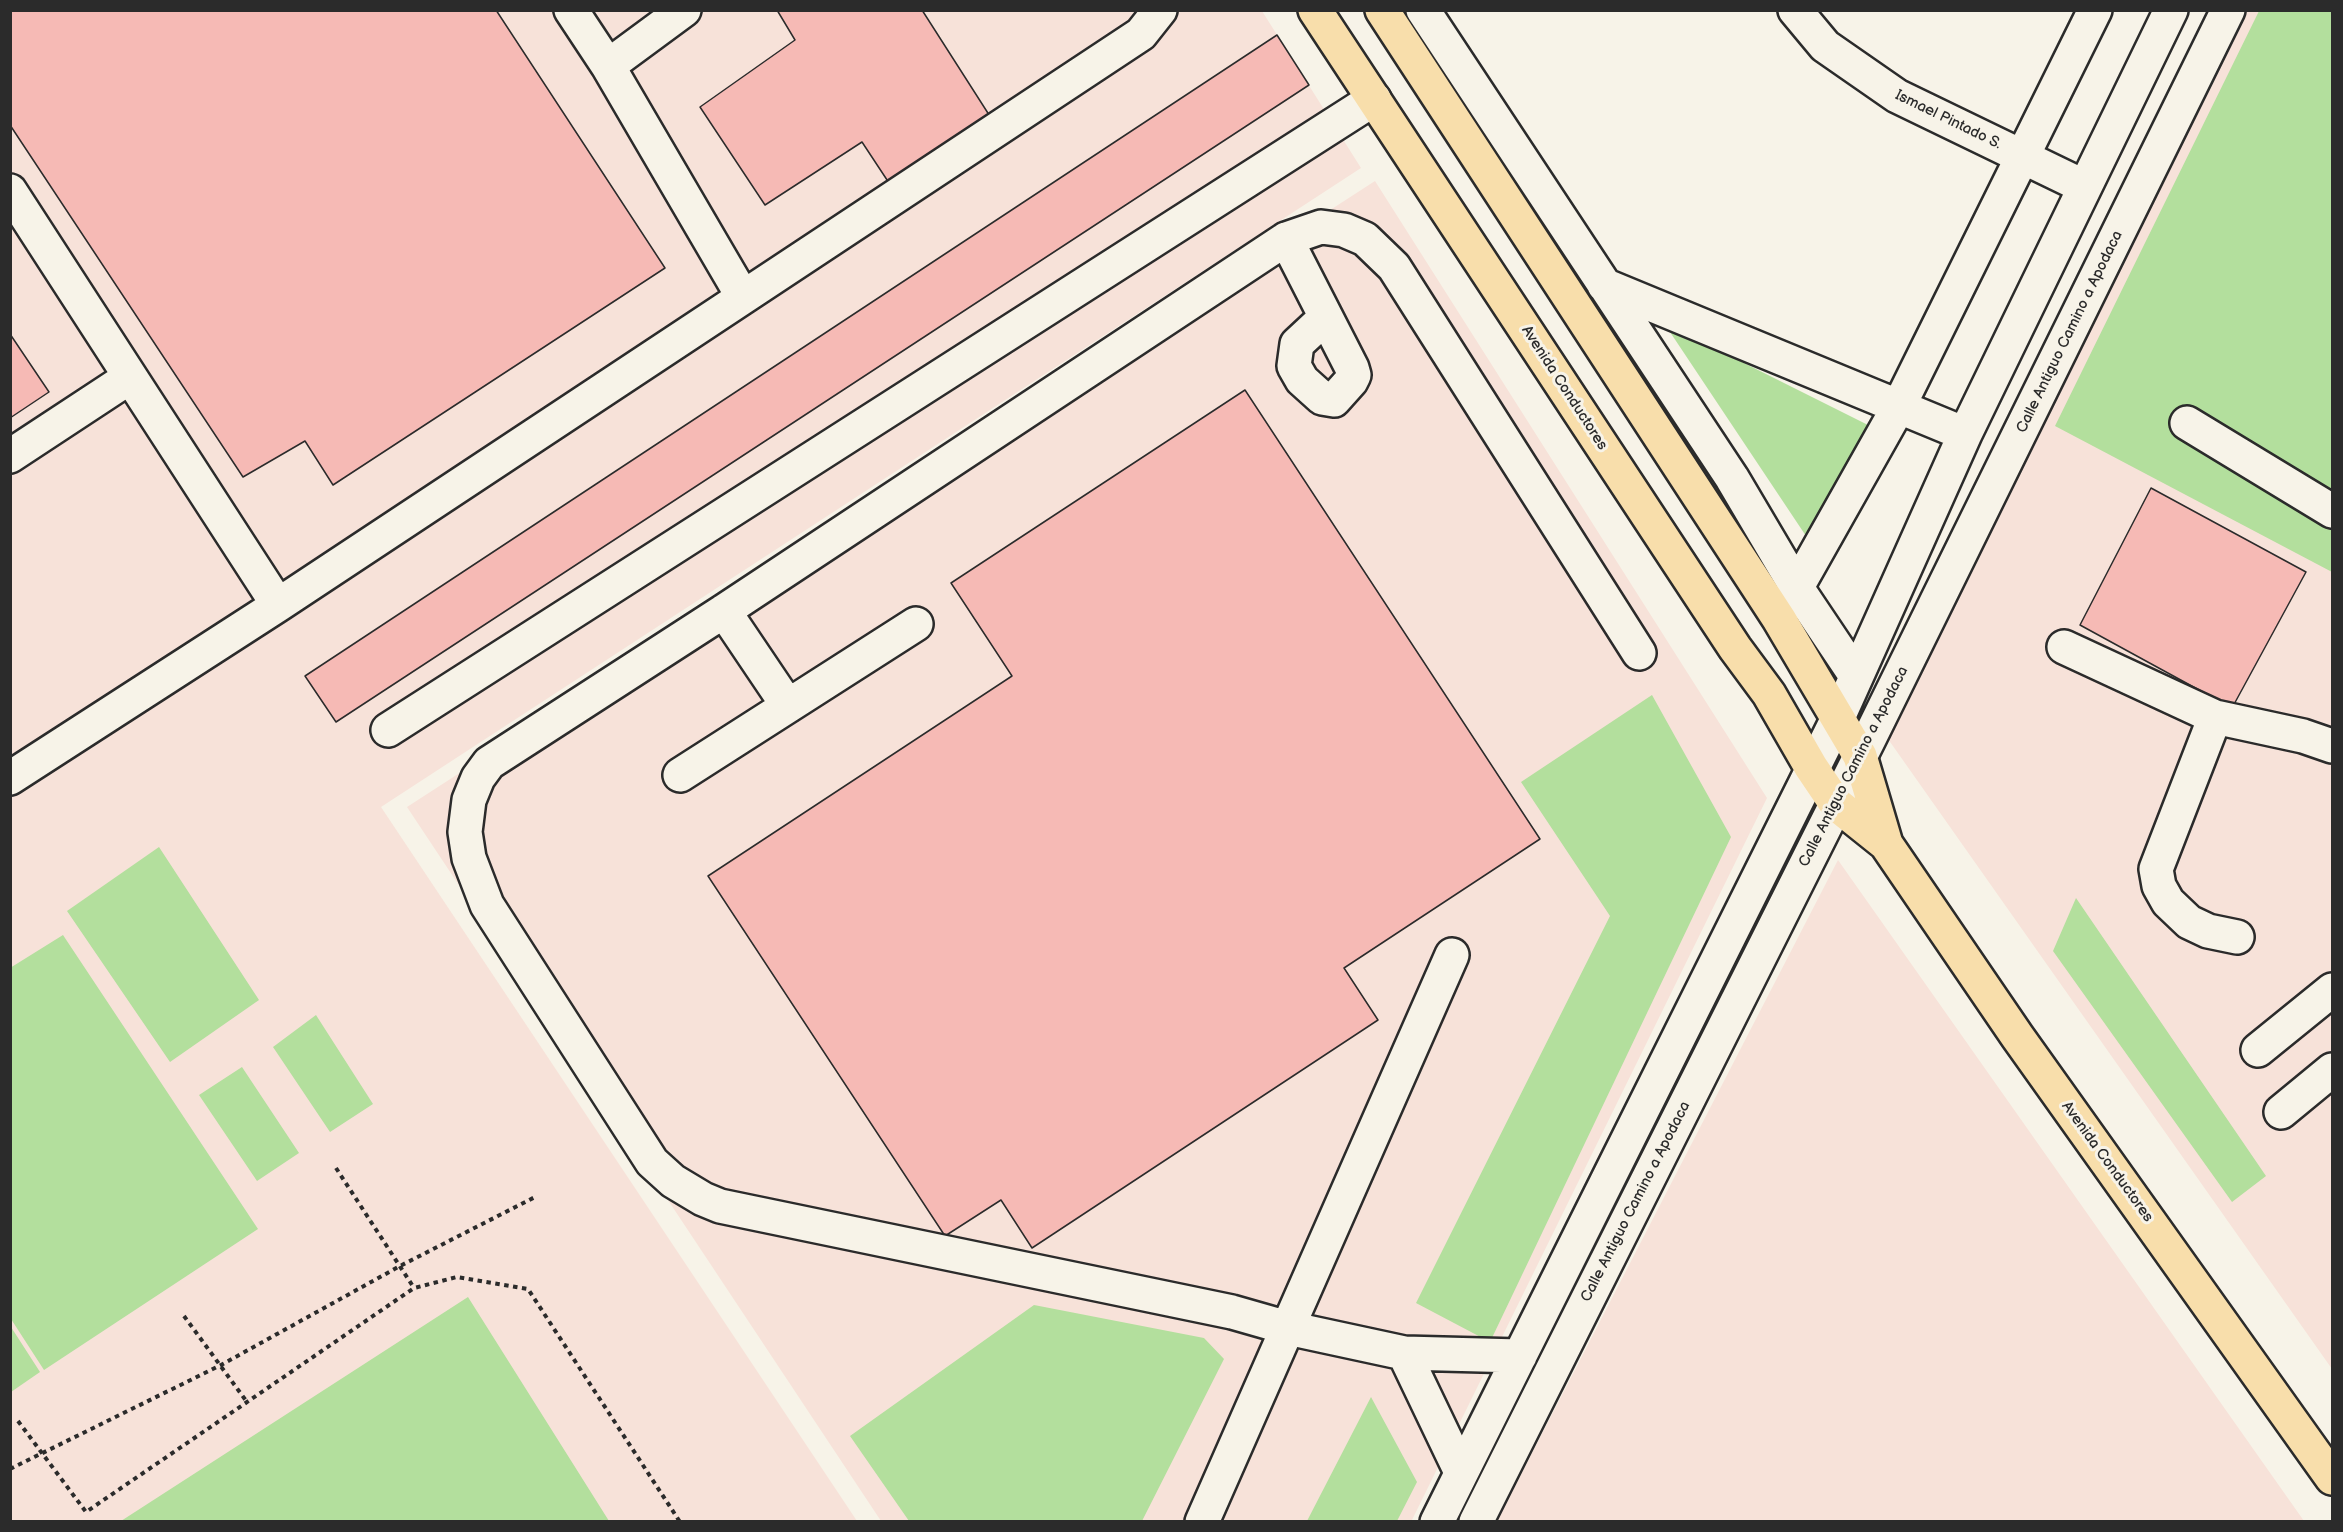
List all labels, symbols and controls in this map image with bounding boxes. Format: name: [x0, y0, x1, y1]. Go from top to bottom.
street label: Ismael Pintado S.: [1892, 86, 2004, 154]
street label: Calle Antiguo Camino a Apodaca: [2013, 228, 2127, 436]
street label: Avenida Conductores: [1517, 323, 1611, 453]
street label: Calle Antiguo Camino a Apodaca: [1795, 664, 1913, 870]
street label: Avenida Conductores: [2057, 1098, 2157, 1226]
street label: Calle Antiguo Camino a Apodaca: [1577, 1099, 1695, 1305]

